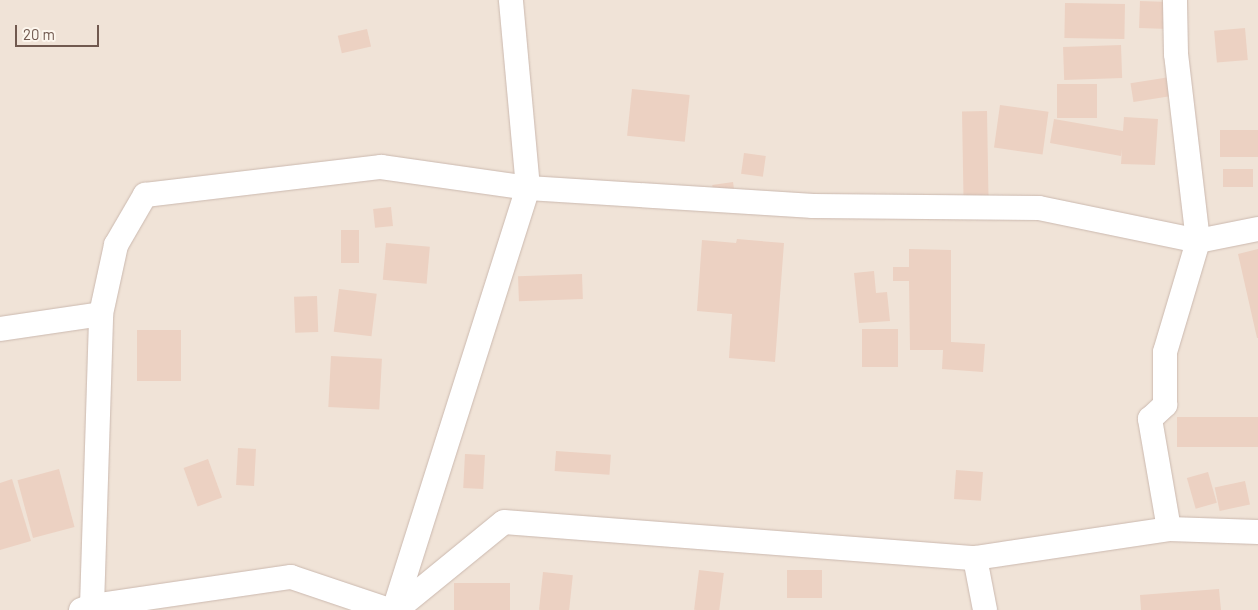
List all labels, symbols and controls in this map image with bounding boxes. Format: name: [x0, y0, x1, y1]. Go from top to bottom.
scale bar: [18, 15, 101, 47]
text: 20 m: [23, 25, 55, 43]

